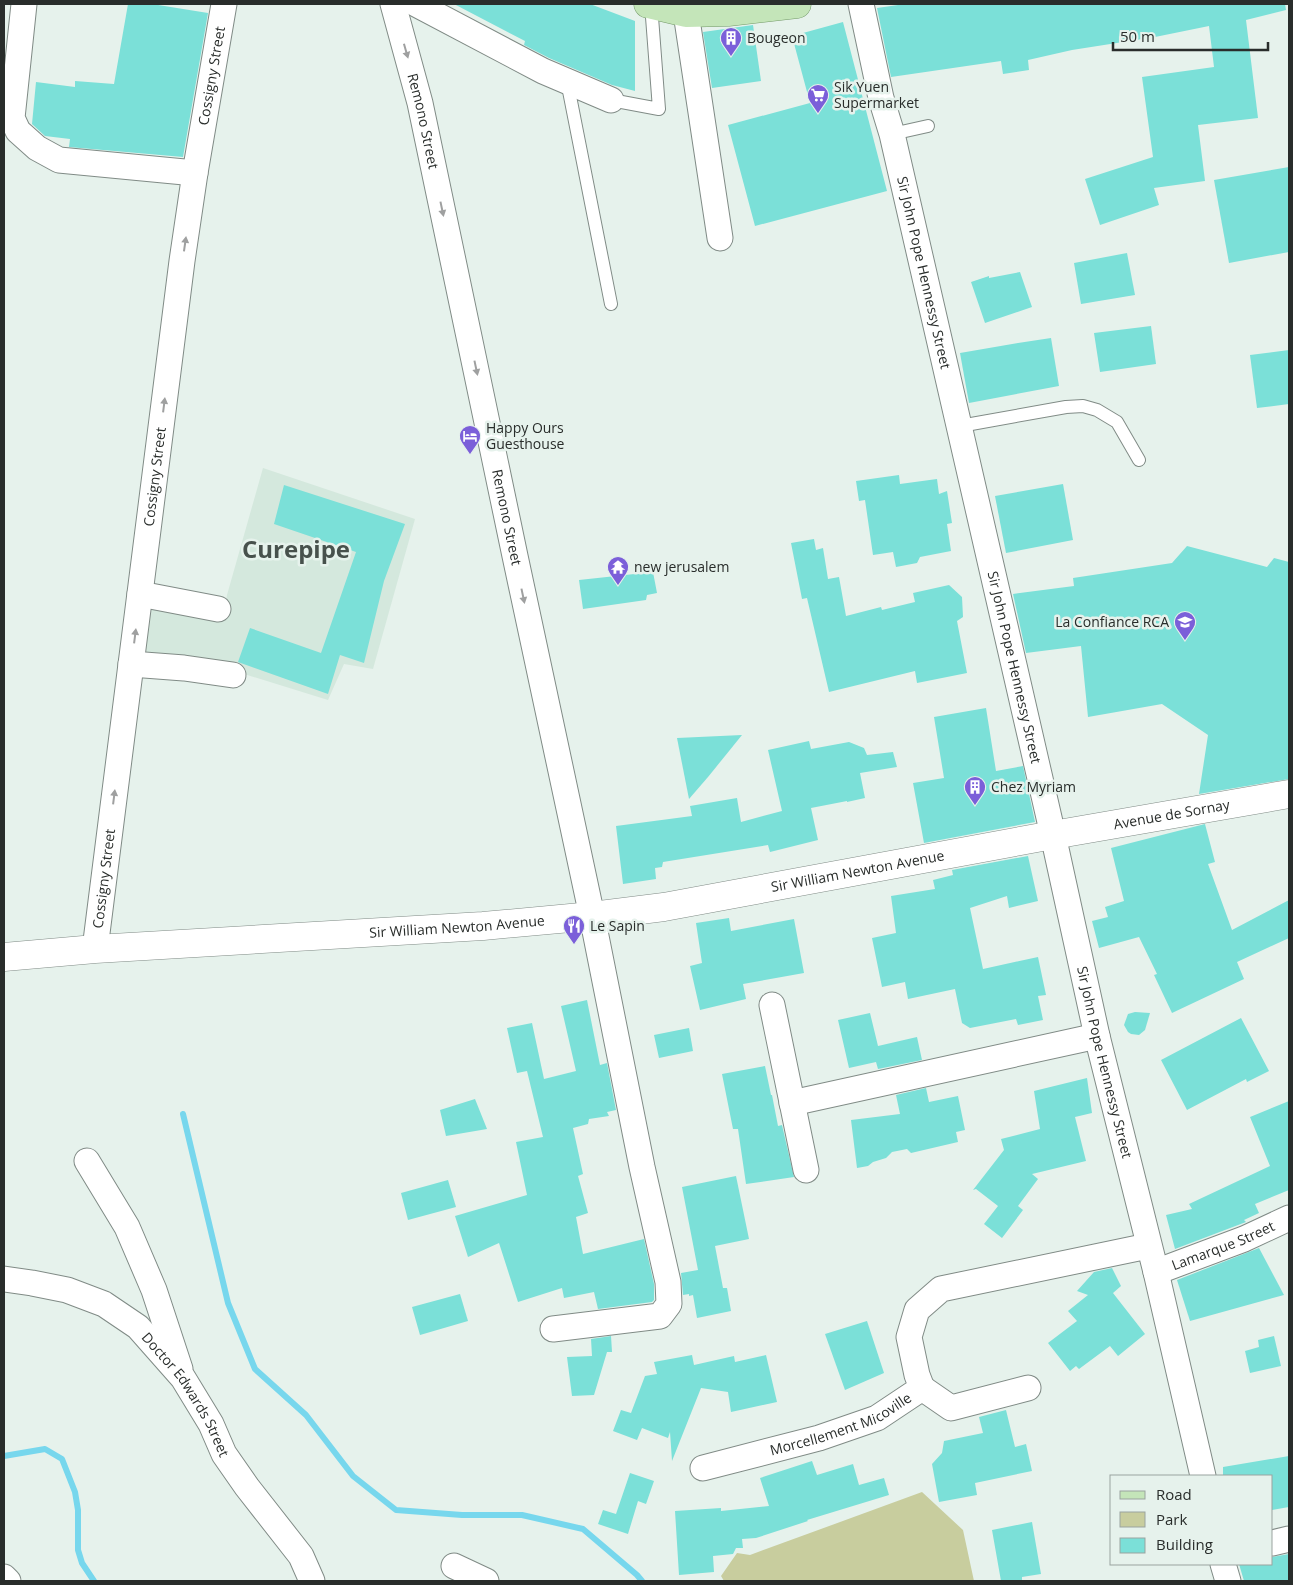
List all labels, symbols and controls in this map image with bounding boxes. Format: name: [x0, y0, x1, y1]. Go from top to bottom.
scale bar: [1113, 20, 1268, 52]
street label: Cossigny Street: [193, 25, 229, 127]
building icon: Bougeon: [719, 26, 743, 57]
text: 50 m: [1120, 26, 1155, 46]
place label: Bougeon: [747, 28, 806, 47]
one-way arrow: [402, 43, 410, 58]
street label: Remono Street: [403, 71, 444, 171]
place label: Sik Yuen Supermarket: [834, 77, 919, 112]
supermarket icon: Sik Yuen Supermarket: [806, 83, 830, 114]
street label: Sir John Pope Hennessy Street: [893, 174, 956, 371]
one-way arrow: [439, 201, 447, 217]
one-way arrow: [181, 236, 189, 252]
one-way arrow: [472, 361, 480, 377]
one-way arrow: [160, 397, 168, 413]
place label: Happy Ours Guesthouse: [486, 418, 565, 453]
hotel icon: Happy Ours Guesthouse: [458, 424, 482, 455]
street label: Cossigny Street: [139, 426, 170, 528]
street label: Remono Street: [488, 467, 527, 567]
district label: Curepipe: [242, 532, 350, 565]
temple icon: new jerusalem: [606, 555, 630, 586]
place label: new jerusalem: [634, 557, 729, 576]
street label: Sir John Pope Hennessy Street: [984, 569, 1046, 765]
one-way arrow: [519, 588, 527, 603]
school or university icon: La Confiance RCA: [1173, 610, 1197, 641]
place label: La Confiance RCA: [1055, 612, 1169, 631]
one-way arrow: [131, 627, 139, 643]
building icon: Chez Myriam: [963, 775, 987, 806]
place label: Chez Myriam: [991, 777, 1076, 796]
one-way arrow: [110, 789, 118, 805]
street label: Avenue de Sornay: [1112, 794, 1232, 833]
street label: Cossigny Street: [88, 828, 119, 929]
street label: Sir William Newton Avenue: [769, 845, 946, 896]
street label: Sir William Newton Avenue: [369, 910, 546, 942]
restaurant icon: Le Sapin: [562, 914, 586, 945]
place label: Le Sapin: [590, 916, 645, 935]
street label: Sir John Pope Hennessy Street: [1073, 964, 1137, 1160]
street label: Lamarque Street: [1169, 1216, 1277, 1274]
street label: Doctor Edwards Street: [138, 1328, 234, 1460]
street label: Morcellement Micoville: [768, 1388, 915, 1459]
legend: [1110, 1475, 1273, 1565]
text: Road: [1156, 1484, 1192, 1504]
text: Park: [1156, 1509, 1187, 1529]
text: Building: [1156, 1534, 1213, 1554]

